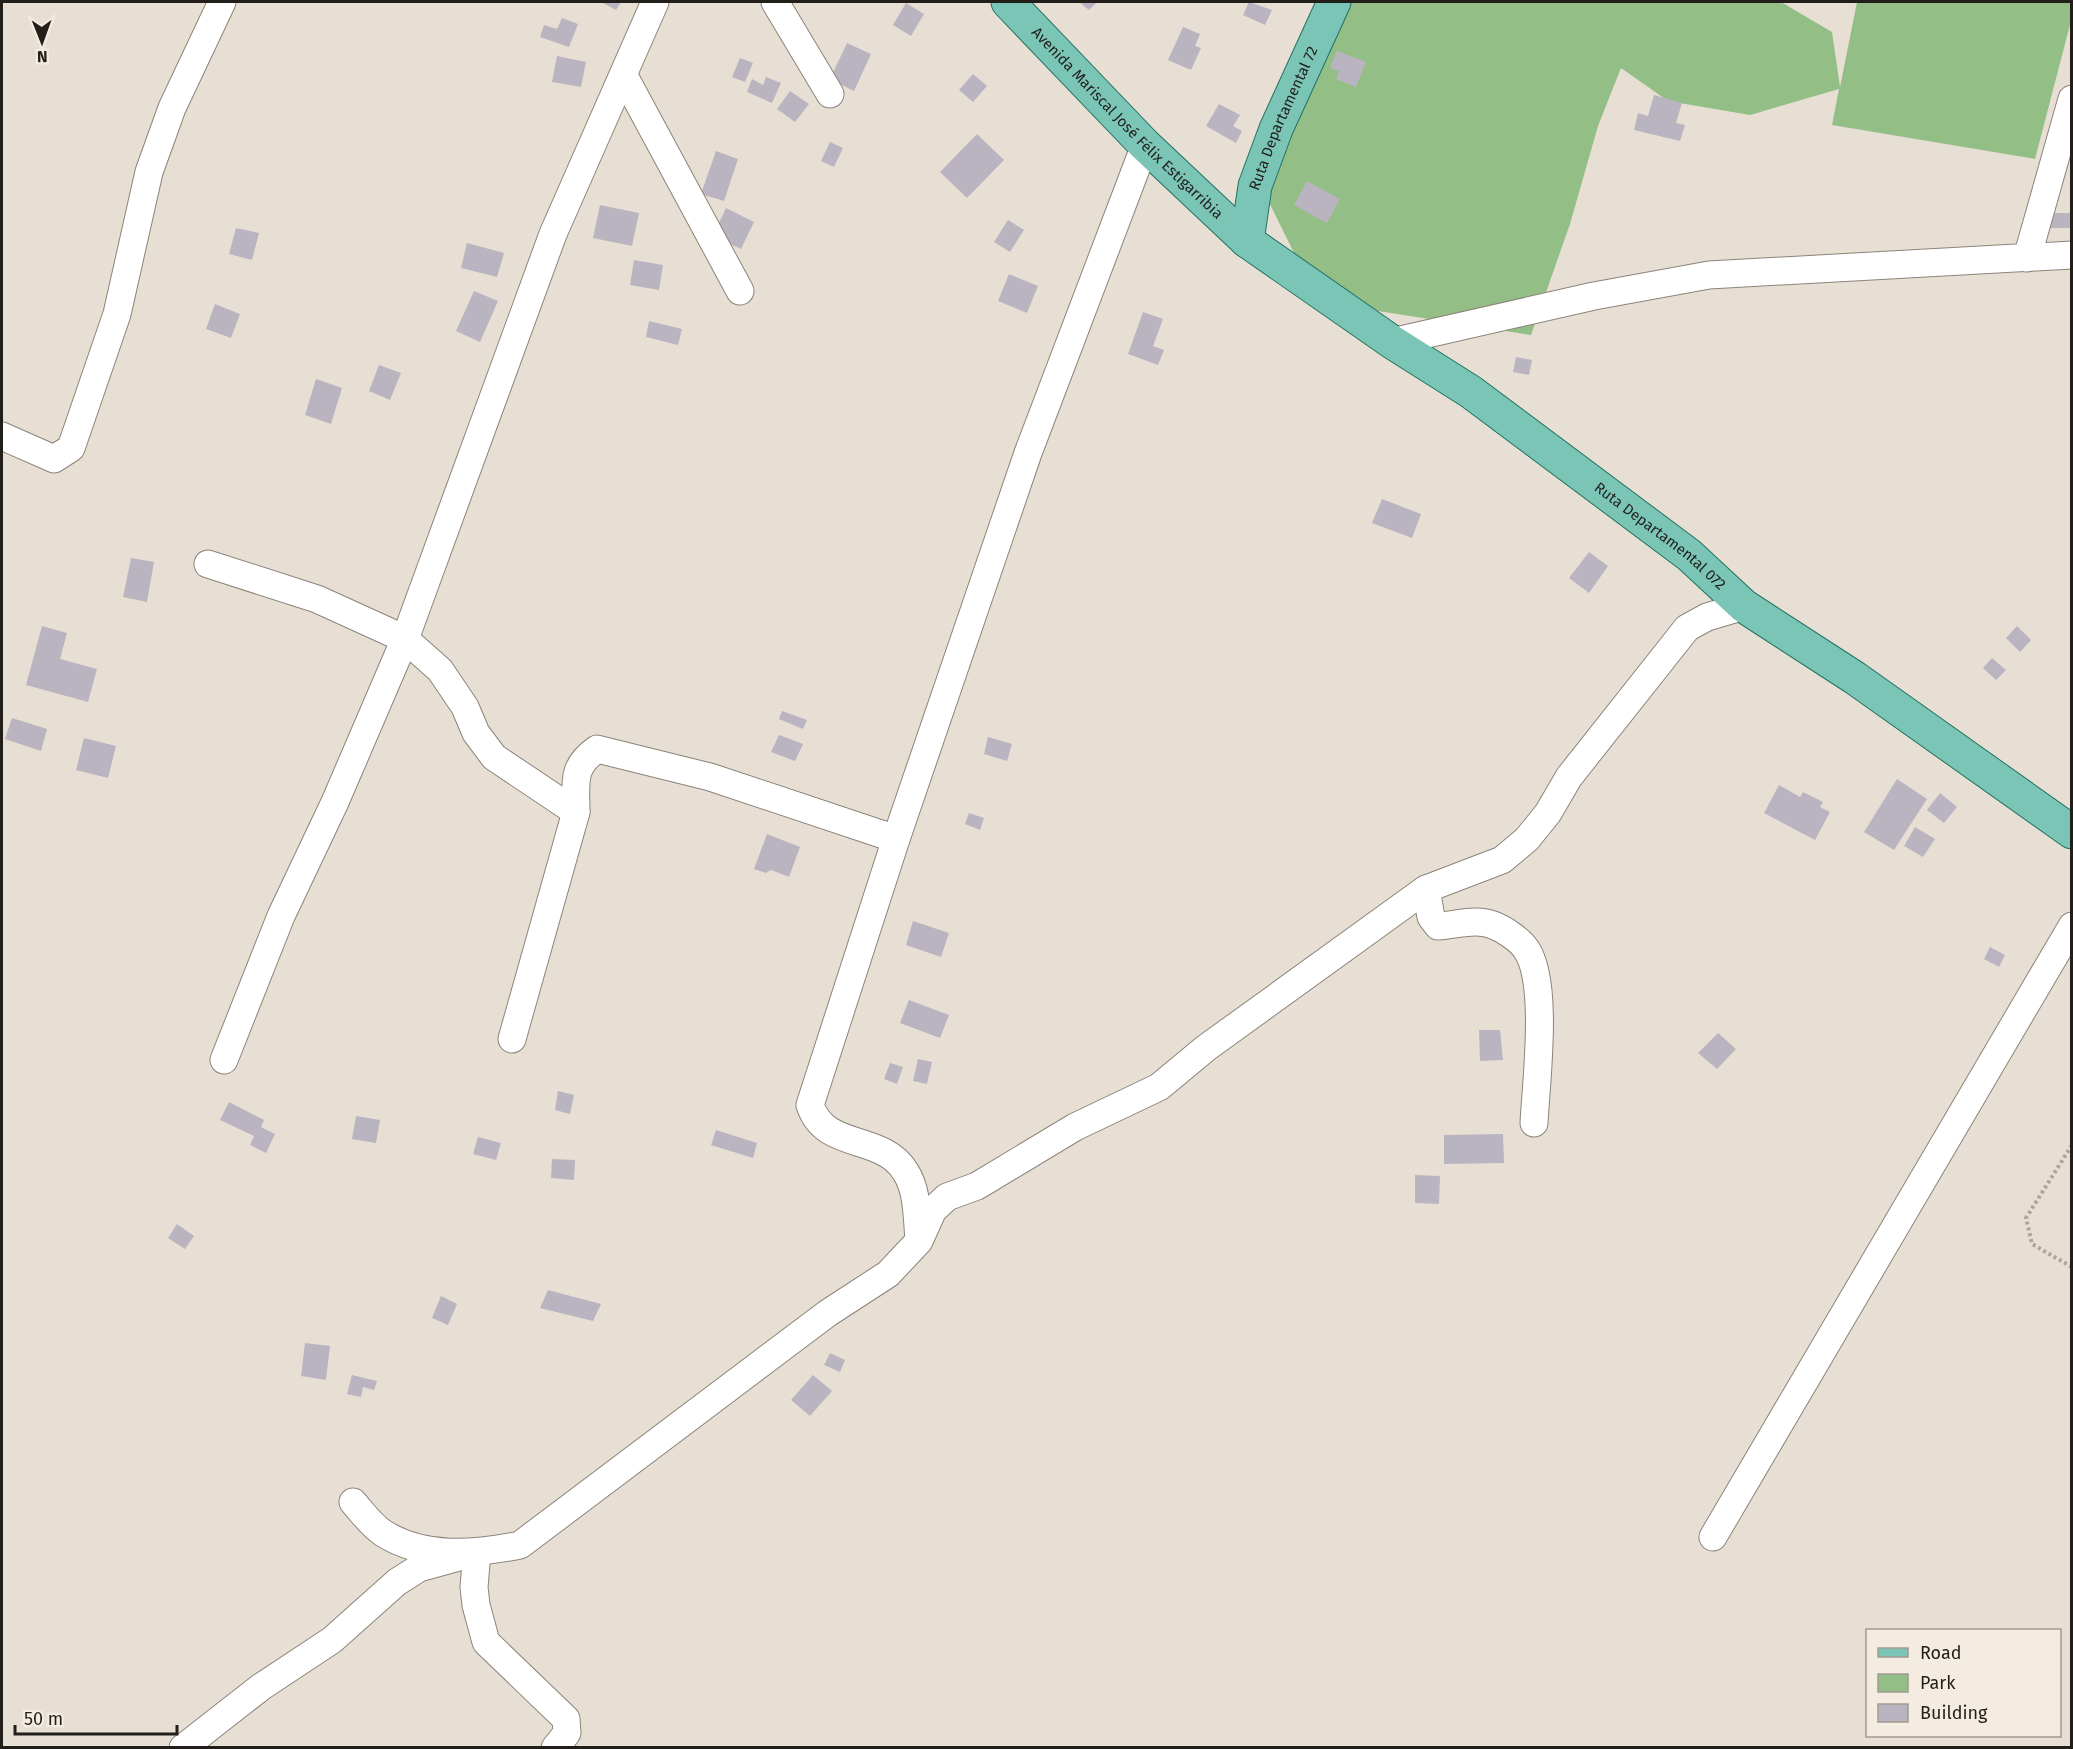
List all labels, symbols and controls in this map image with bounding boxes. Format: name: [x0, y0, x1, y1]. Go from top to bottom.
north arrow: [12, 12, 72, 72]
street label: Avenida Mariscal José Félix Estigarribia: [1028, 23, 1227, 223]
street label: Ruta Departamental 72: [1245, 43, 1322, 193]
text: N: [37, 47, 48, 66]
street label: Ruta Departamental 072: [1591, 478, 1730, 594]
legend: [1866, 1629, 2061, 1737]
text: Road: [1920, 1642, 1962, 1664]
text: Park: [1920, 1672, 1956, 1694]
scale bar: [15, 1698, 177, 1736]
text: Building: [1920, 1702, 1988, 1724]
text: 50 m: [24, 1708, 63, 1730]

